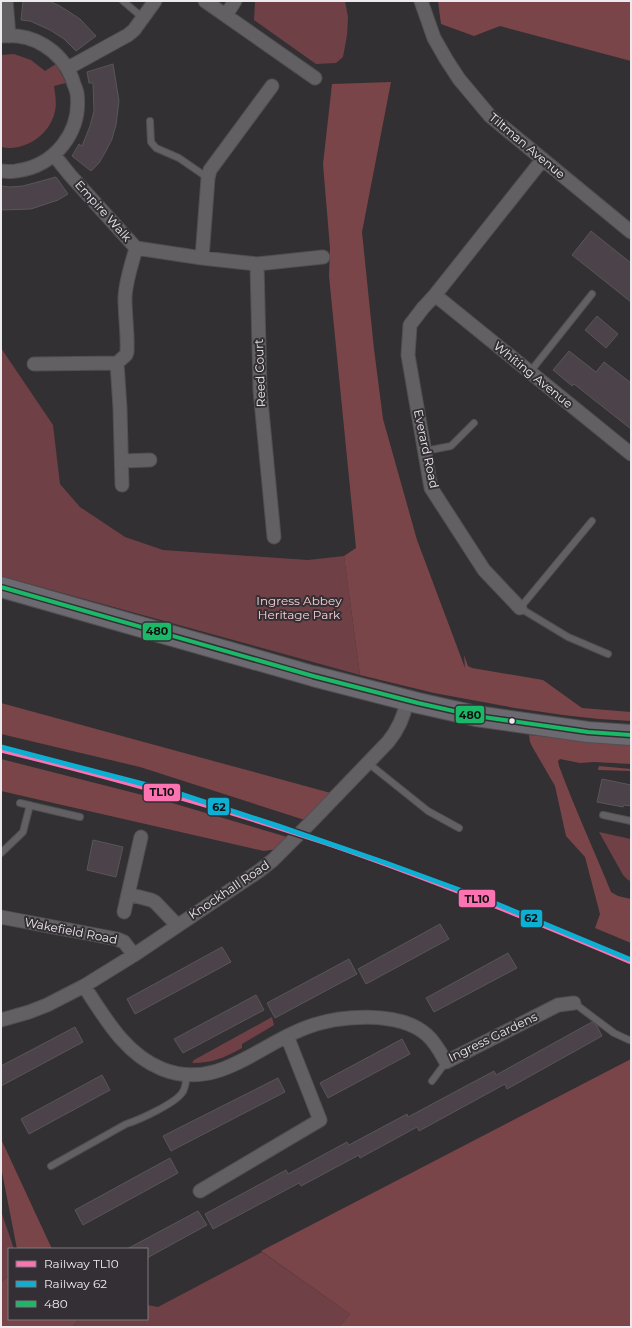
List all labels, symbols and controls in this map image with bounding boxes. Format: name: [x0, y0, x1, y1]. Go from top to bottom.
street label: Tiltman Avenue: [486, 110, 568, 182]
street label: Empire Walk: [72, 177, 135, 245]
street label: Whiting Avenue: [491, 338, 576, 411]
street label: Reed Court: [251, 339, 268, 407]
street label: Everard Road: [411, 408, 442, 490]
park label: Ingress Abbey Heritage Park: [256, 593, 342, 622]
line badge: 480: [142, 622, 172, 641]
text: 480: [146, 624, 169, 638]
line badge: 480: [455, 705, 485, 724]
text: 480: [459, 708, 482, 722]
unlabelled marker: [507, 716, 517, 726]
line badge: TL10: [143, 783, 181, 802]
text: TL10: [150, 785, 175, 799]
line badge: 62: [207, 797, 230, 816]
text: 62: [212, 800, 226, 814]
street label: Knockhall Road: [186, 857, 272, 922]
line badge: TL10: [458, 889, 496, 908]
text: TL10: [465, 892, 490, 906]
line badge: 62: [520, 909, 543, 928]
text: 62: [524, 911, 538, 925]
street label: Wakefield Road: [23, 914, 119, 947]
street label: Ingress Gardens: [446, 1008, 540, 1065]
legend: [8, 1248, 148, 1320]
text: Railway TL10: [44, 1256, 119, 1271]
text: Railway 62: [44, 1276, 107, 1291]
text: 480: [44, 1296, 68, 1311]

